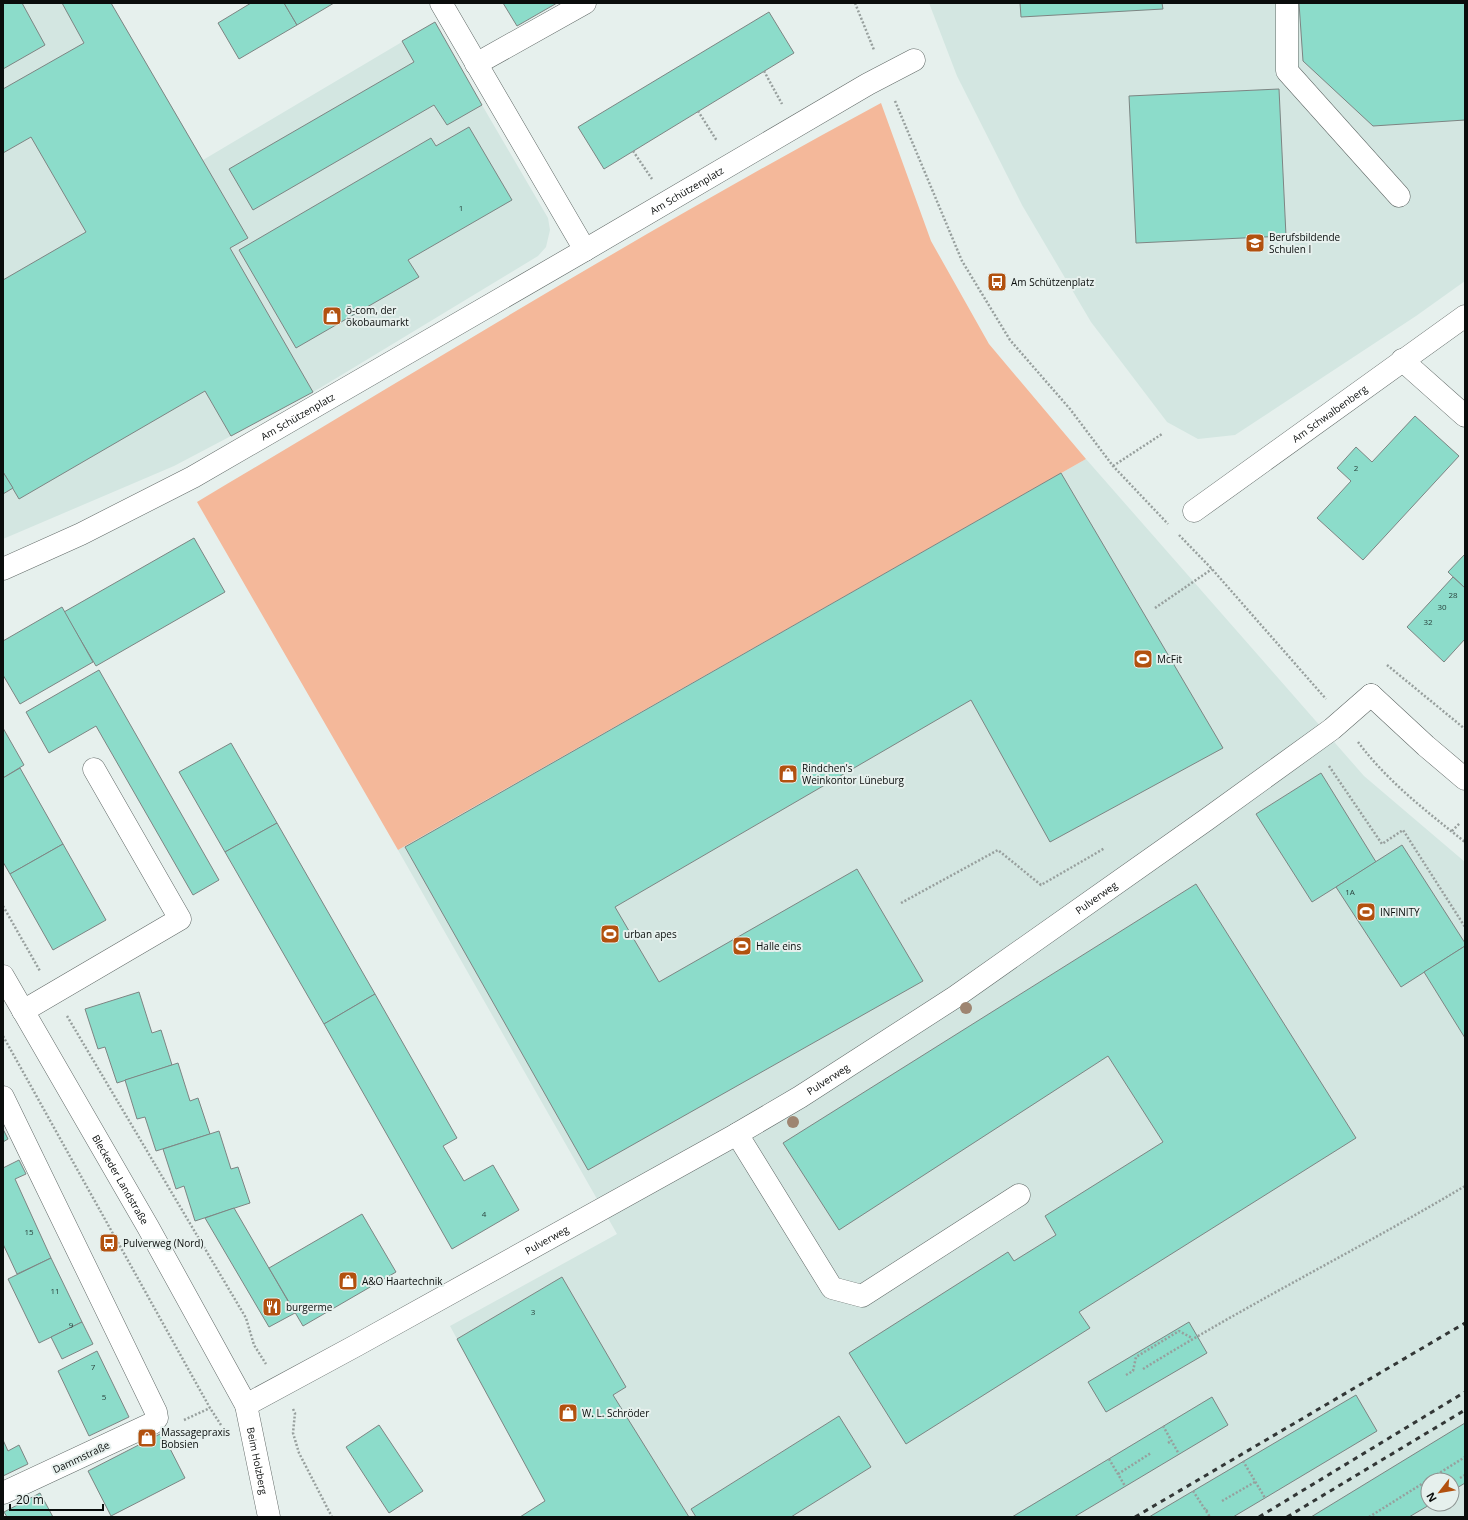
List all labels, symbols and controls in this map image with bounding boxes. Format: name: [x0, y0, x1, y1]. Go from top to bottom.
street label: Am Schützenplatz: [647, 163, 726, 217]
house number: 1: [459, 202, 463, 213]
place label: Berufsbildende Schulen I: [1269, 230, 1341, 256]
school or university icon: Berufsbildende Schulen I: [1244, 232, 1266, 254]
bus stop icon: Am Schützenplatz: [986, 271, 1008, 293]
place label: Am Schützenplatz: [1011, 275, 1094, 289]
place label: ö-com, der ökobaumarkt: [346, 303, 409, 329]
shop icon: ö-com, der ökobaumarkt: [321, 305, 343, 327]
street label: Am Schwalbenberg: [1289, 381, 1370, 445]
street label: Am Schützenplatz: [258, 389, 337, 443]
house number: 2: [1354, 462, 1359, 473]
house number: 28: [1448, 589, 1458, 600]
house number: 30: [1437, 601, 1447, 612]
house number: 32: [1423, 616, 1433, 627]
sports icon: McFit: [1132, 648, 1154, 670]
place label: McFit: [1157, 652, 1182, 666]
place label: Rindchen's Weinkontor Lüneburg: [802, 761, 905, 787]
shop icon: Rindchen's Weinkontor Lüneburg: [777, 763, 799, 785]
street label: Pulverweg: [1072, 878, 1120, 917]
house number: 1A: [1345, 886, 1356, 897]
sports icon: INFINITY: [1355, 901, 1377, 923]
place label: INFINITY: [1380, 905, 1420, 919]
sports icon: urban apes: [599, 923, 621, 945]
place label: urban apes: [624, 927, 677, 941]
sports icon: Halle eins: [731, 935, 753, 957]
place label: Halle eins: [756, 939, 801, 953]
street label: Pulverweg: [804, 1060, 852, 1098]
street label: Bleckeder Landstraße: [89, 1132, 152, 1227]
house number: 4: [482, 1208, 487, 1219]
street label: Pulverweg: [522, 1222, 572, 1258]
house number: 15: [24, 1226, 34, 1237]
bus stop icon: Pulverweg (Nord): [98, 1232, 120, 1254]
place label: Pulverweg (Nord): [123, 1236, 203, 1250]
shop icon: A&O Haartechnik: [337, 1270, 359, 1292]
place label: A&O Haartechnik: [362, 1274, 443, 1288]
house number: 11: [50, 1285, 60, 1296]
restaurant icon: burgerme: [261, 1296, 283, 1318]
place label: burgerme: [286, 1300, 333, 1314]
house number: 3: [531, 1306, 536, 1317]
house number: 9: [69, 1319, 74, 1330]
house number: 7: [91, 1361, 96, 1372]
house number: 5: [102, 1391, 107, 1402]
shop icon: W. L. Schröder: [557, 1402, 579, 1424]
place label: W. L. Schröder: [582, 1406, 649, 1420]
place label: Massagepraxis Bobsien: [161, 1425, 230, 1451]
street label: Beim Holzberg: [244, 1426, 271, 1496]
shop icon: Massagepraxis Bobsien: [136, 1427, 158, 1449]
street label: Dammstraße: [50, 1438, 112, 1476]
north arrow: [1420, 1472, 1460, 1512]
scale bar: [10, 1486, 103, 1512]
text: N: [1422, 1490, 1440, 1505]
text: 20 m: [16, 1491, 44, 1508]

